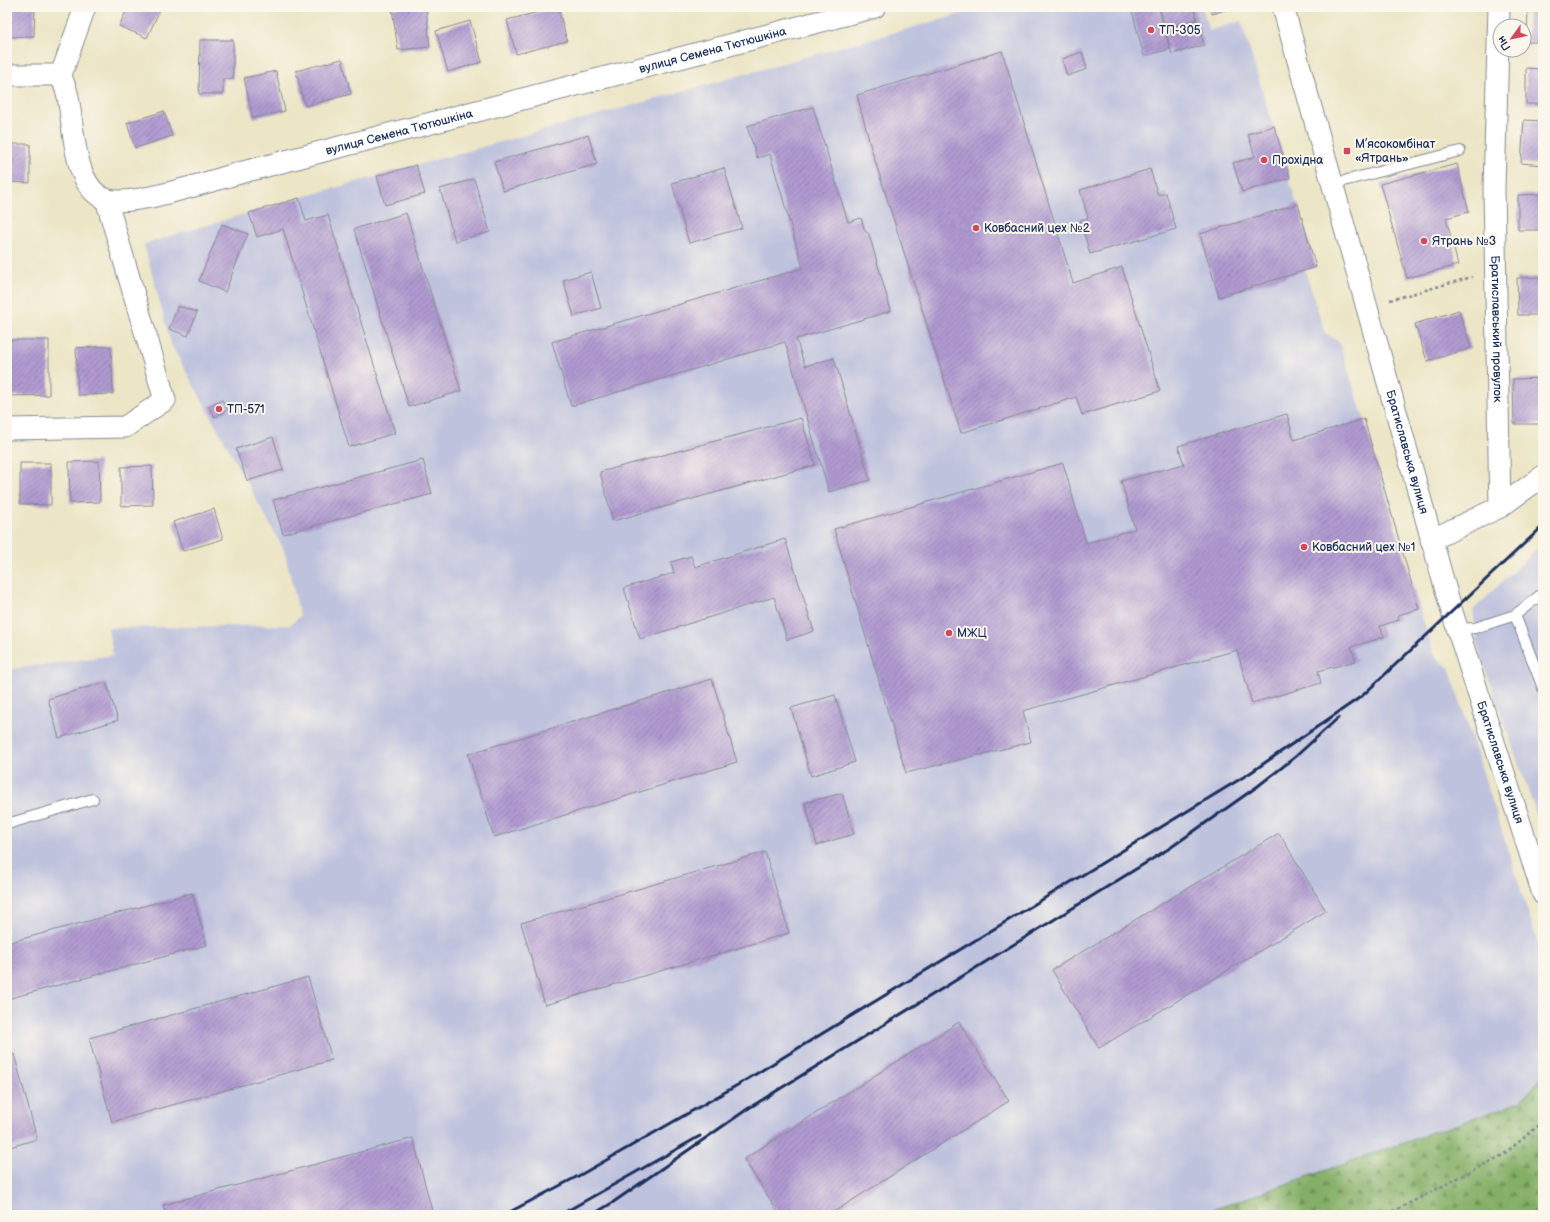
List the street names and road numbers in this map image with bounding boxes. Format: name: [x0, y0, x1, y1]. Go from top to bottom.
street label: вулиця Семена Тютюшкіна: [637, 23, 788, 76]
street label: вулиця Семена Тютюшкіна: [324, 106, 474, 158]
street label: Братиславський провулок: [1488, 255, 1506, 403]
street label: Братиславська вулиця: [1383, 388, 1432, 516]
street label: Братиславська вулиця: [1474, 699, 1527, 826]

